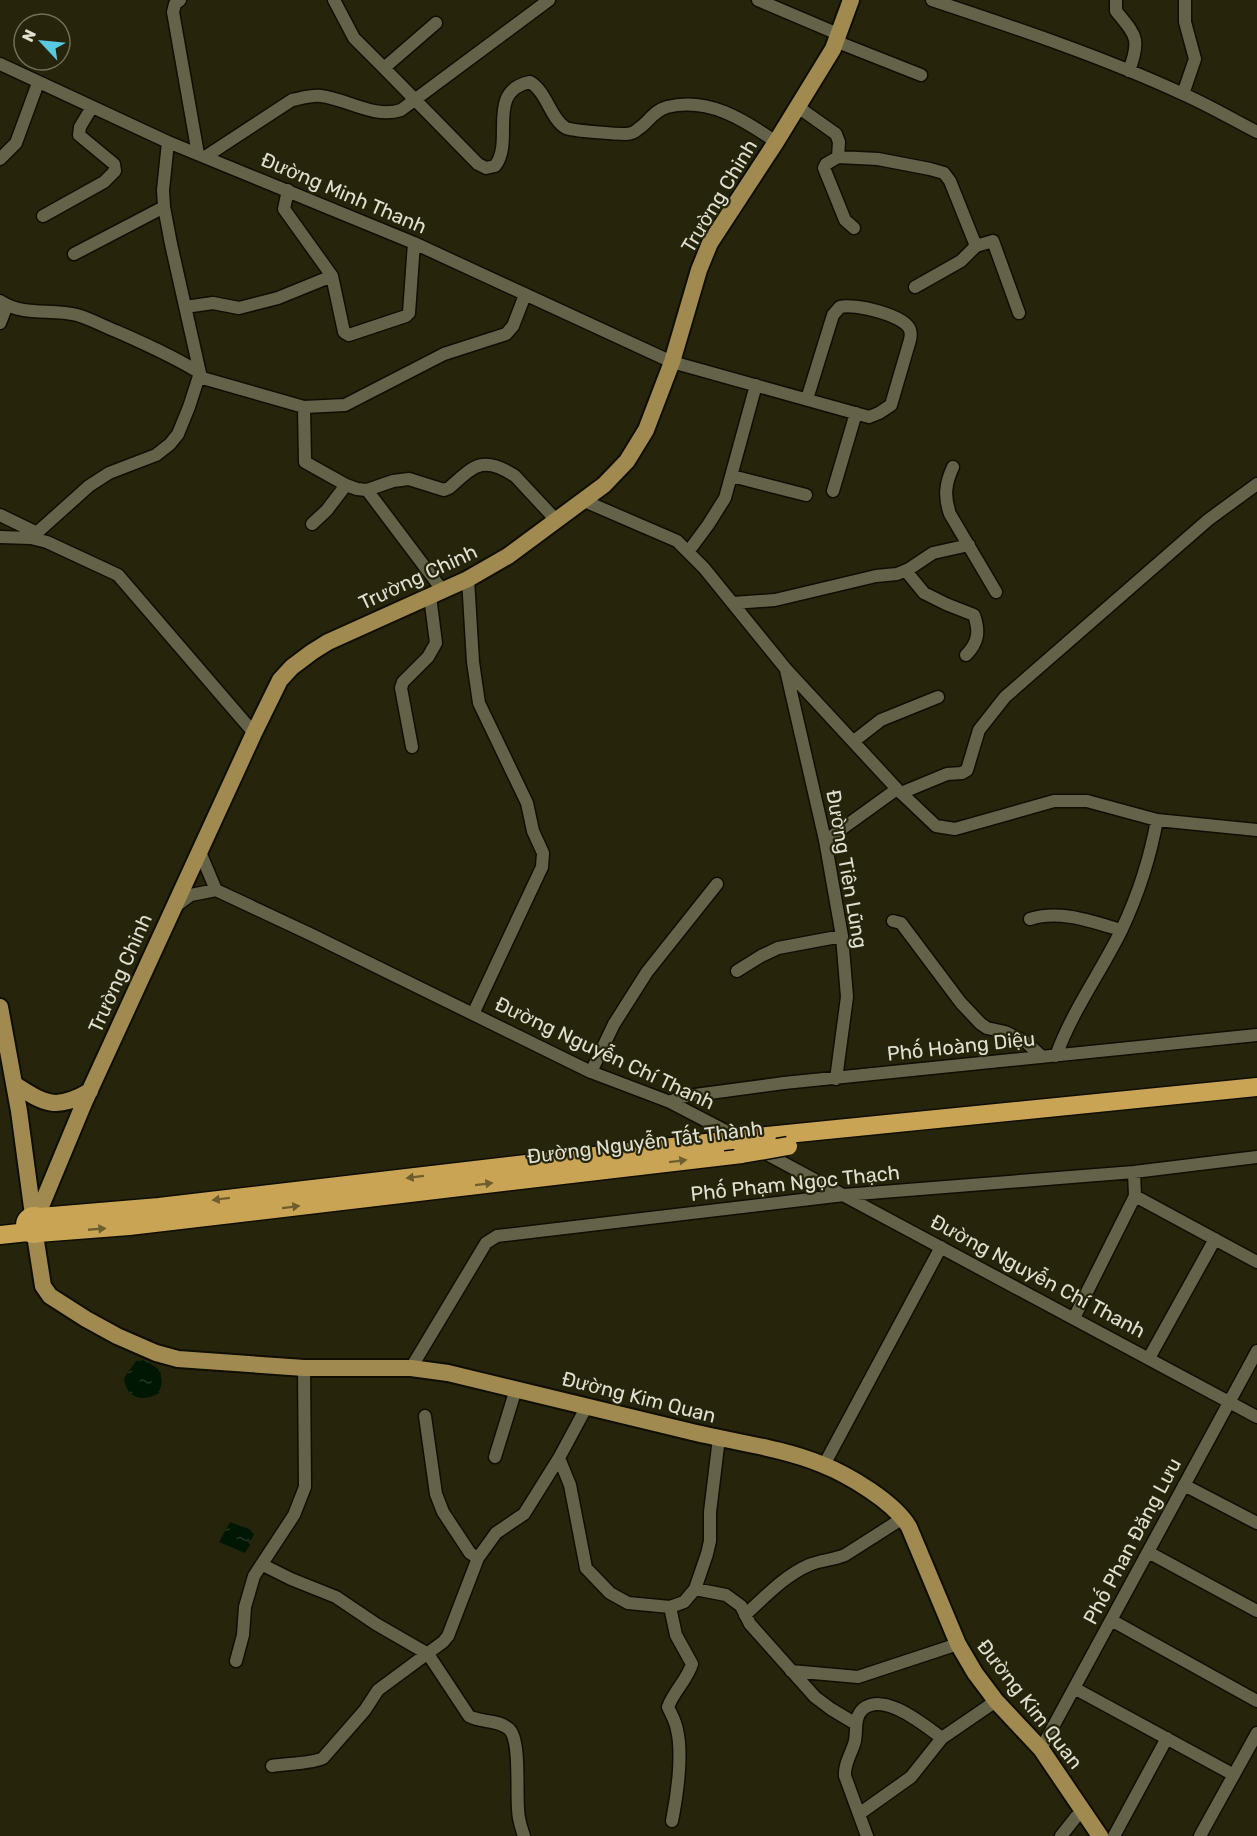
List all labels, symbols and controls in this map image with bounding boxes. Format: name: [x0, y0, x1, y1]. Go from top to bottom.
north arrow: [12, 12, 72, 72]
text: N: [18, 26, 40, 45]
street label: Trường Chinh: [676, 135, 762, 257]
street label: Đường Minh Thanh: [258, 147, 430, 239]
street label: Trường Chinh: [355, 539, 481, 615]
street label: Đường Tiên Lũng: [821, 788, 873, 950]
street label: Trường Chinh: [83, 910, 157, 1036]
street label: Đường Nguyễn Chí Thanh: [491, 991, 719, 1115]
street label: Phố Hoàng Diệu: [886, 1026, 1036, 1066]
street label: Đường Nguyễn Tất Thành: [526, 1115, 764, 1168]
one-way arrow: [668, 1156, 687, 1166]
street label: Phố Phạm Ngọc Thạch: [689, 1160, 901, 1206]
one-way arrow: [405, 1172, 424, 1181]
one-way arrow: [475, 1179, 494, 1189]
one-way arrow: [211, 1194, 230, 1204]
one-way arrow: [281, 1202, 300, 1212]
street label: Đường Nguyễn Chí Thanh: [927, 1209, 1149, 1343]
one-way arrow: [87, 1225, 106, 1234]
street label: Đường Kim Quan: [560, 1366, 718, 1428]
street label: Phố Phan Đăng Lưu: [1078, 1454, 1186, 1628]
street label: Đường Kim Quan: [972, 1634, 1088, 1774]

